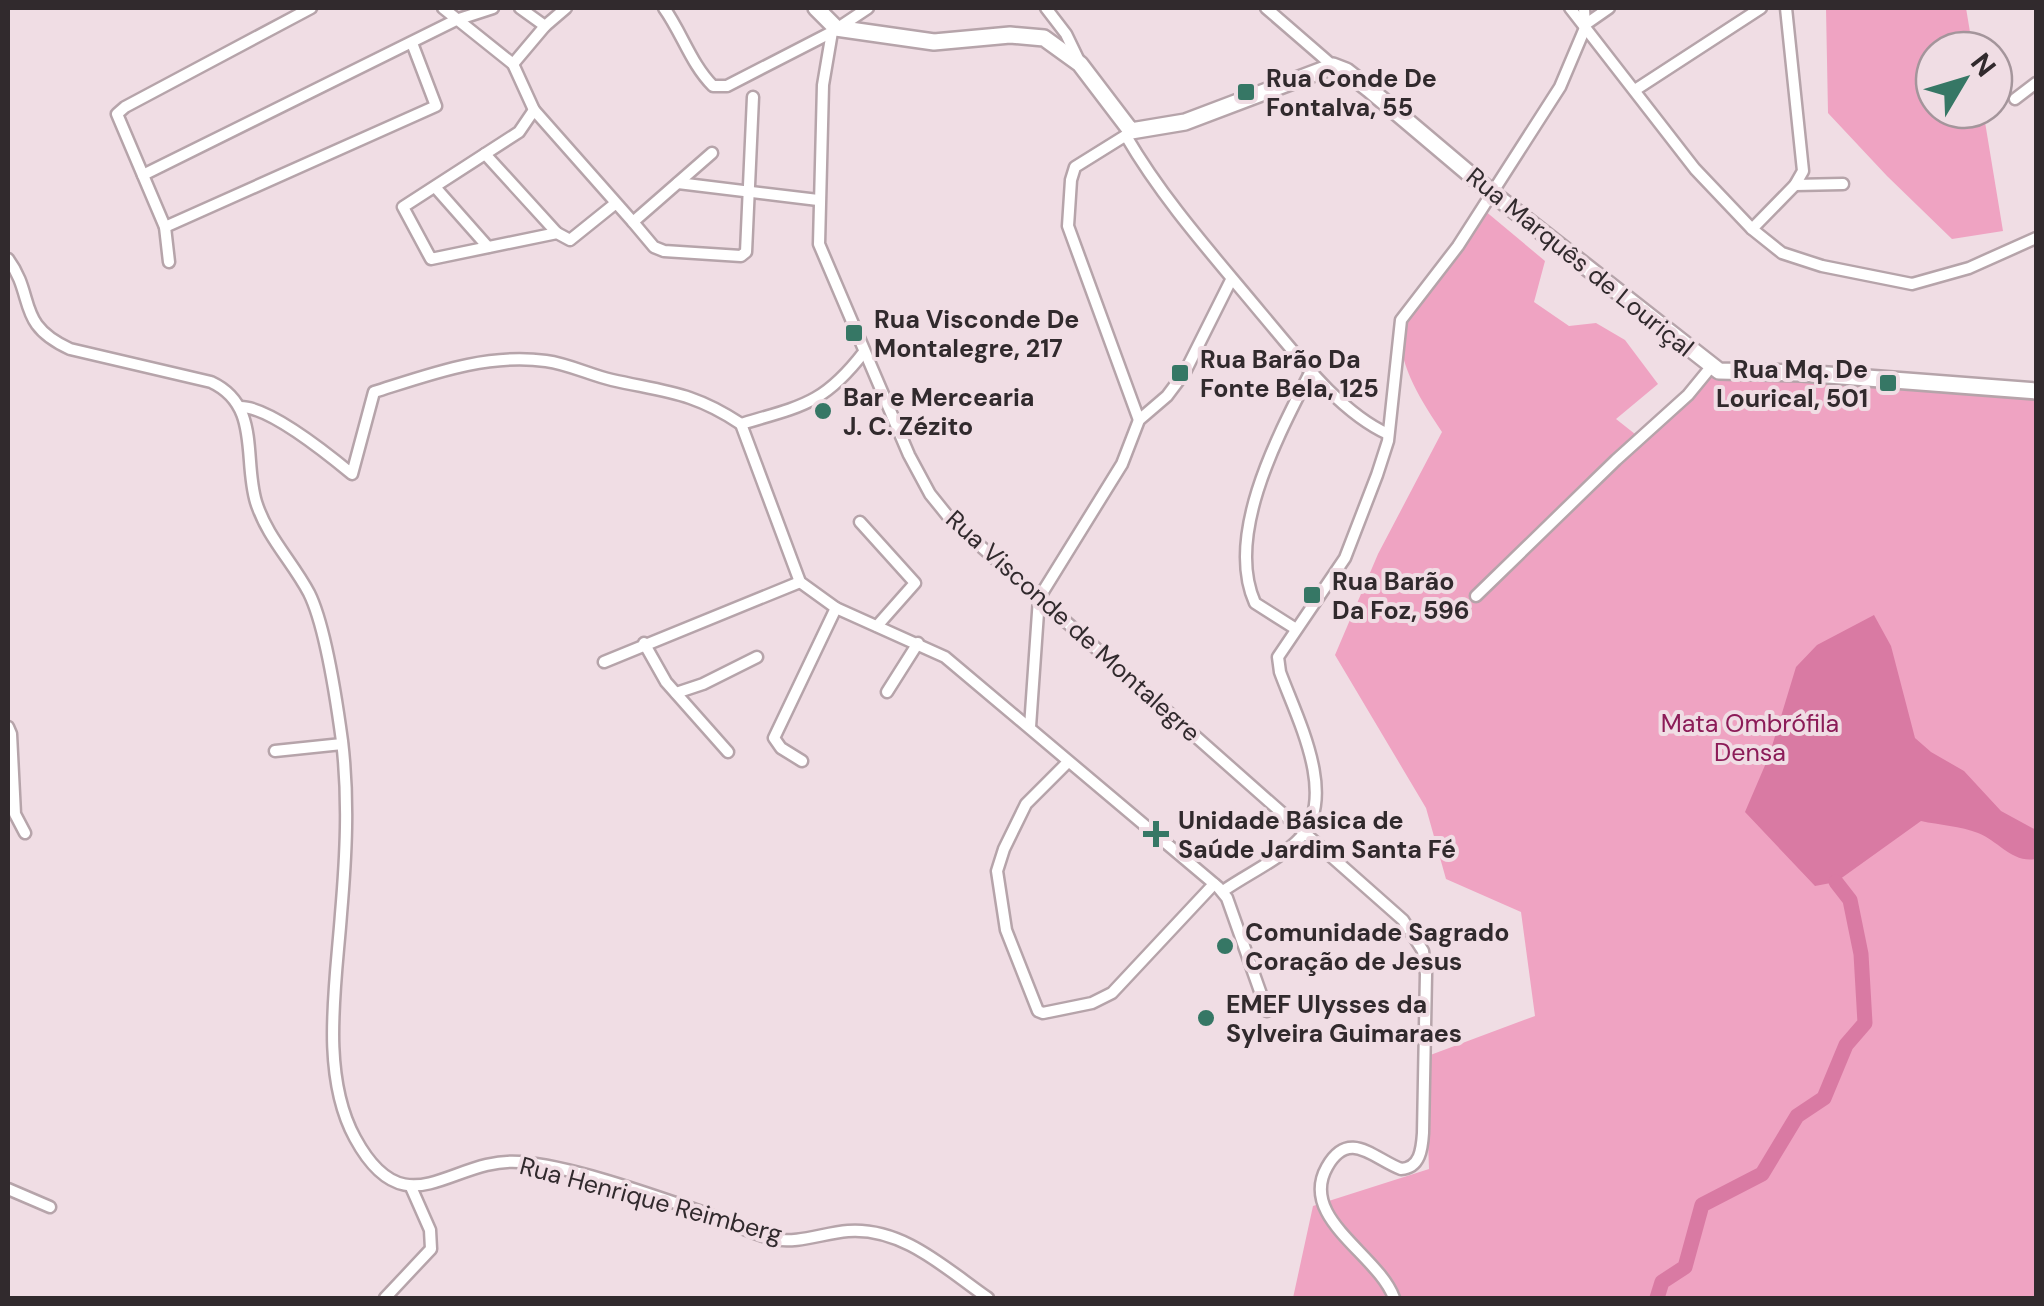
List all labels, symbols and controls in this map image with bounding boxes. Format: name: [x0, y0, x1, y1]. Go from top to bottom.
north arrow: [1914, 30, 2014, 130]
text: N: [1962, 45, 2004, 84]
place label: Rua Conde De Fontalva, 55: [1266, 62, 1437, 124]
marker: Rua Conde De Fontalva, 55: [1235, 81, 1257, 103]
street label: Rua Marquês de Louriçal: [1460, 160, 1700, 364]
place label: Rua Visconde De Montalegre, 217: [874, 303, 1079, 365]
marker: Rua Visconde De Montalegre, 217: [843, 322, 865, 344]
place label: Rua Barão Da Fonte Bela, 125: [1200, 343, 1379, 405]
place label: Rua Mq. De Lourical, 501: [1716, 353, 1868, 415]
marker: Rua Barão Da Fonte Bela, 125: [1169, 362, 1191, 384]
marker: Rua Mq. De Lourical, 501: [1877, 372, 1899, 394]
place label: Bar e Mercearia J. C. Zézito: [843, 381, 1034, 443]
marker: Bar e Mercearia J. C. Zézito: [812, 400, 834, 422]
street label: Rua Visconde de Montalegre: [939, 503, 1207, 749]
place label: Rua Barão Da Foz, 596: [1332, 565, 1470, 627]
marker: Rua Barão Da Foz, 596: [1301, 584, 1323, 606]
park label: Mata Ombrófila Densa: [1661, 707, 1839, 769]
place label: Unidade Básica de Saúde Jardim Santa Fé: [1178, 804, 1456, 866]
marker: Unidade Básica de Saúde Jardim Santa Fé: [1143, 821, 1169, 847]
place label: Comunidade Sagrado Coração de Jesus: [1245, 916, 1509, 978]
marker: Comunidade Sagrado Coração de Jesus: [1214, 935, 1236, 957]
place label: EMEF Ulysses da Sylveira Guimaraes: [1226, 988, 1462, 1050]
marker: EMEF Ulysses da Sylveira Guimaraes: [1195, 1007, 1217, 1029]
street label: Rua Henrique Reimberg: [516, 1149, 786, 1251]

